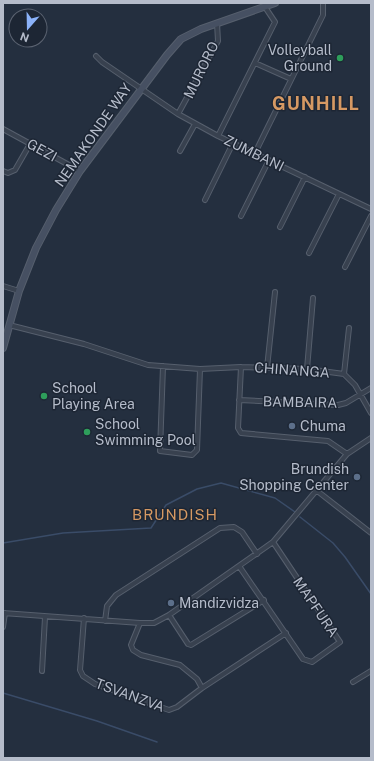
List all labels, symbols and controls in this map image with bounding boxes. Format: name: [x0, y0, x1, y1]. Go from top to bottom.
north arrow: [8, 8, 48, 48]
text: N: [18, 30, 31, 45]
street label: MURORO: [180, 39, 222, 101]
place label: Volleyball Ground: [268, 42, 332, 74]
marker: Volleyball Ground: [335, 53, 345, 63]
street label: NEMAKONDE WAY: [51, 80, 135, 190]
district label: GUNHILL: [272, 93, 360, 114]
street label: ZUMBANI: [221, 132, 287, 174]
street label: GEZI: [24, 135, 60, 165]
street label: CHINANGA: [254, 359, 330, 381]
place label: School Playing Area: [52, 380, 135, 412]
marker: School Playing Area: [39, 391, 49, 401]
street label: BAMBAIRA: [263, 393, 337, 411]
place label: School Swimming Pool: [95, 416, 196, 448]
place label: Chuma: [300, 418, 346, 434]
marker: Chuma: [287, 421, 297, 431]
marker: School Swimming Pool: [82, 427, 92, 437]
place label: Brundish Shopping Center: [239, 461, 349, 493]
marker: Brundish Shopping Center: [352, 472, 362, 482]
district label: BRUNDISH: [132, 506, 218, 523]
street label: MAPFURA: [290, 574, 342, 640]
place label: Mandizvidza: [179, 595, 259, 611]
marker: Mandizvidza: [166, 598, 176, 608]
street label: TSVANZVA: [93, 675, 167, 715]

